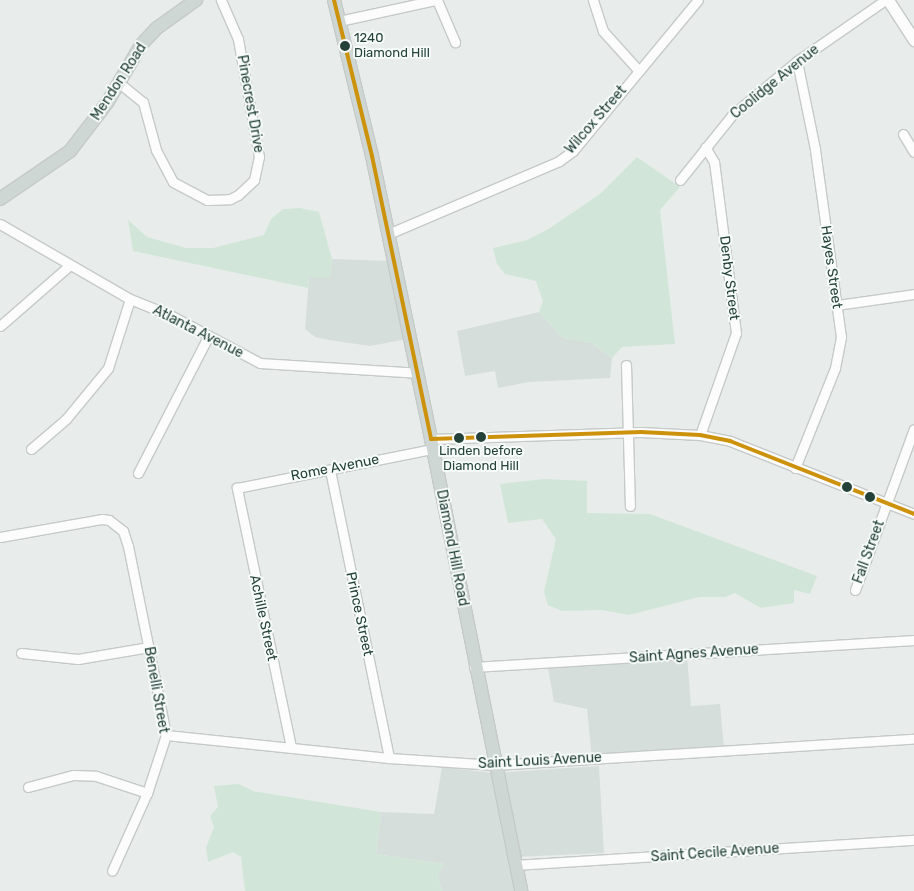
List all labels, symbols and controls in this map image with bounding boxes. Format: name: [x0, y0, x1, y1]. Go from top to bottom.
place label: 1240 Diamond Hill: [354, 31, 430, 62]
street label: Mendon Road: [88, 40, 150, 124]
marker: 1240 Diamond Hill: [340, 41, 350, 51]
street label: Coolidge Avenue: [727, 41, 823, 123]
street label: Pinecrest Drive: [233, 54, 267, 154]
street label: Wilcox Street: [562, 82, 630, 158]
street label: Hayes Street: [817, 224, 845, 310]
street label: Denby Street: [715, 234, 743, 322]
street label: Atlanta Avenue: [150, 302, 246, 362]
marker: Linden before Diamond Hill: [476, 432, 486, 442]
unlabelled marker: [454, 433, 464, 443]
place label: Linden before Diamond Hill: [439, 444, 523, 475]
street label: Rome Avenue: [289, 451, 381, 485]
unlabelled marker: [842, 482, 852, 492]
street label: Diamond Hill Road: [432, 488, 472, 608]
unlabelled marker: [865, 492, 875, 502]
street label: Fall Street: [850, 518, 888, 586]
street label: Prince Street: [342, 570, 376, 658]
street label: Achille Street: [246, 573, 280, 663]
street label: Saint Agnes Avenue: [628, 641, 760, 667]
street label: Benelli Street: [140, 645, 172, 735]
street label: Saint Louis Avenue: [477, 749, 603, 773]
street label: Saint Cecile Avenue: [650, 840, 780, 866]

